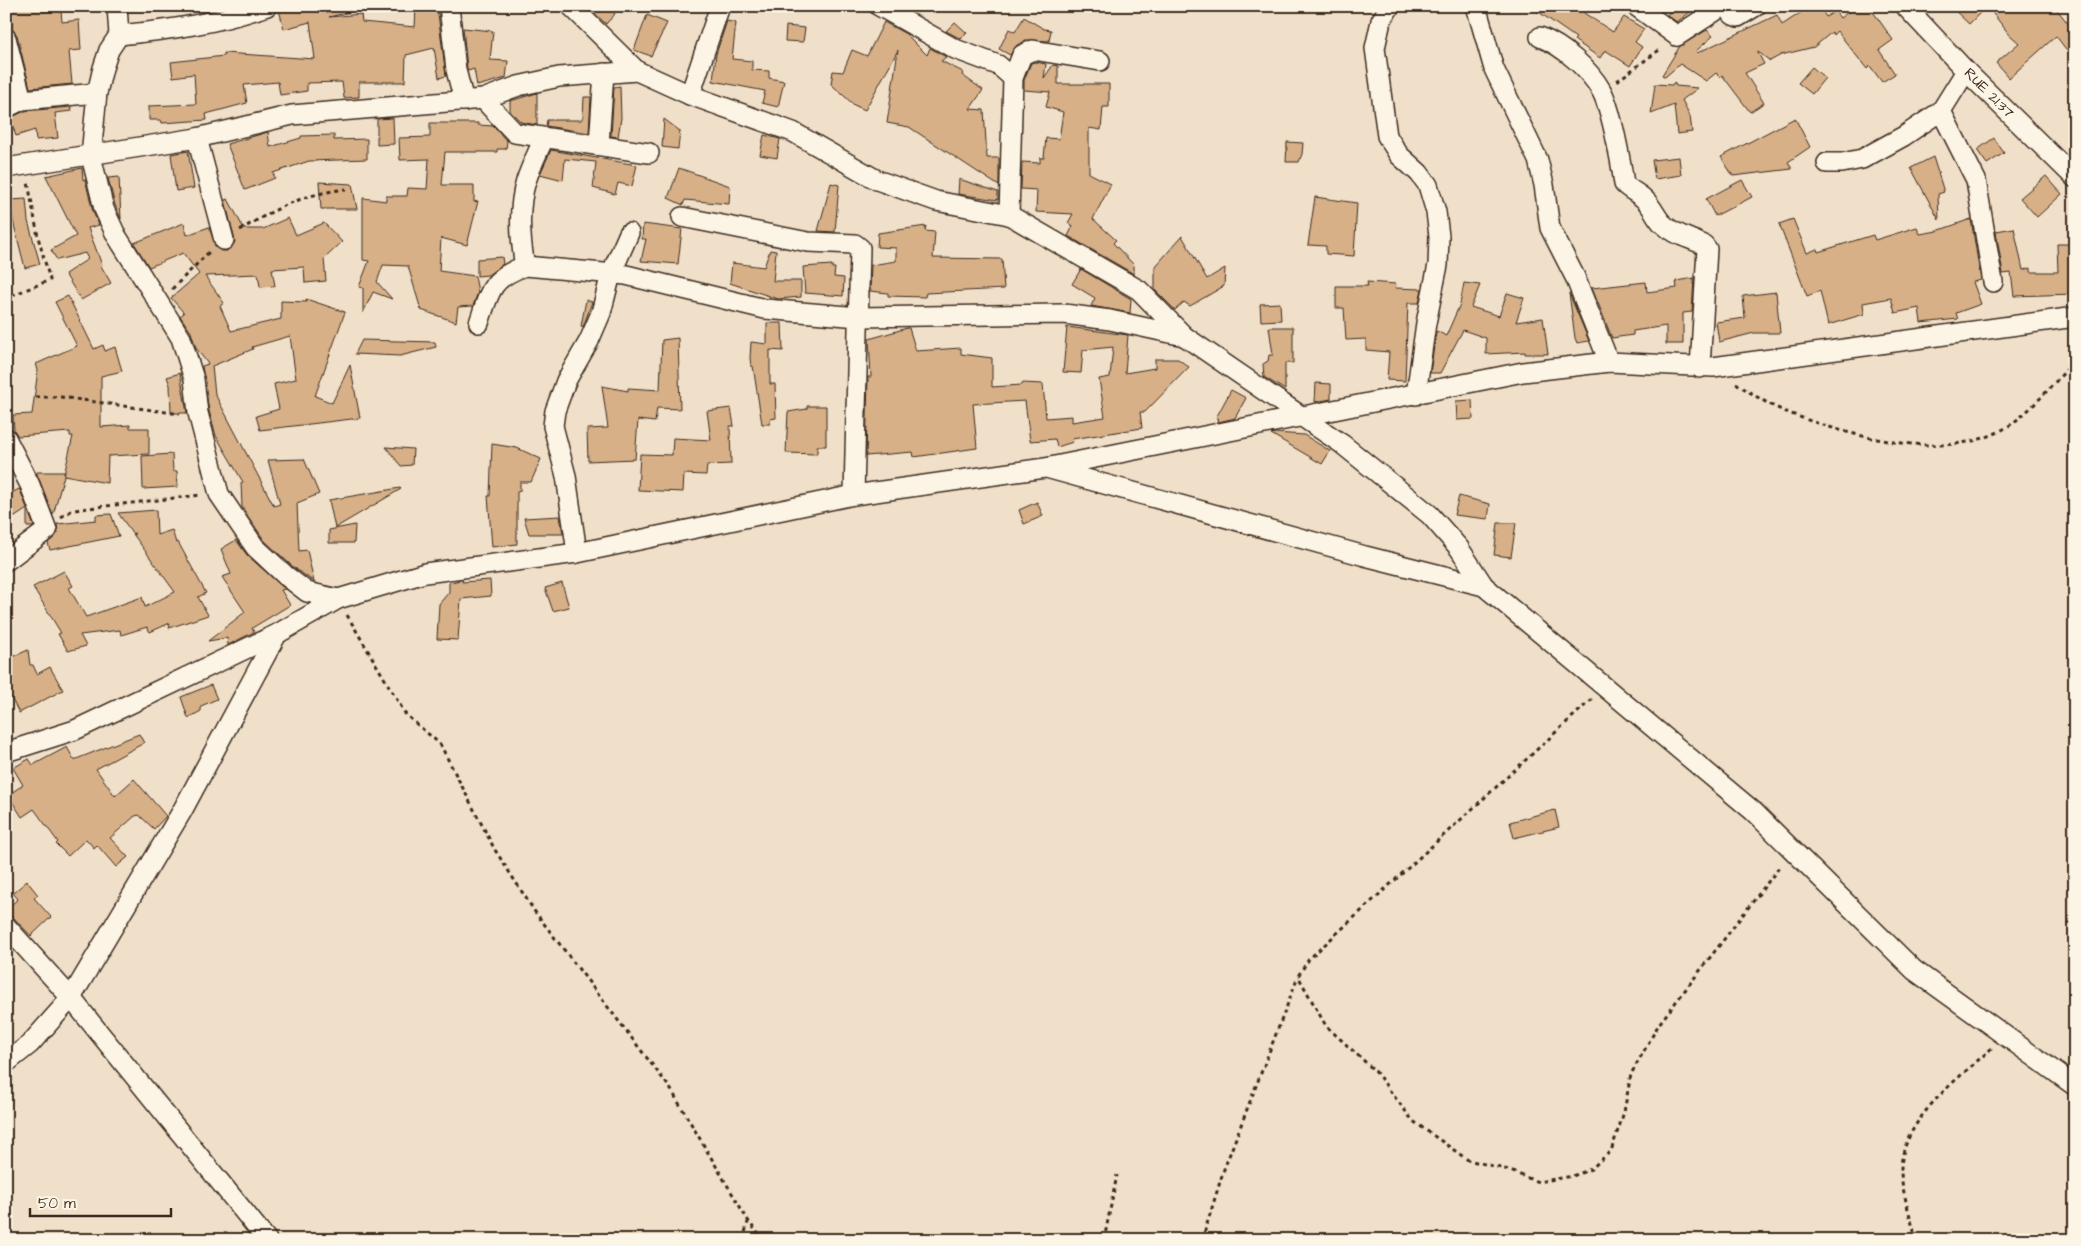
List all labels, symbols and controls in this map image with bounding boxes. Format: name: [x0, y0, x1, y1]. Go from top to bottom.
street label: RUE 21.37: [1959, 63, 2019, 123]
scale bar: [30, 1186, 171, 1218]
text: 50 m: [38, 1193, 76, 1214]

